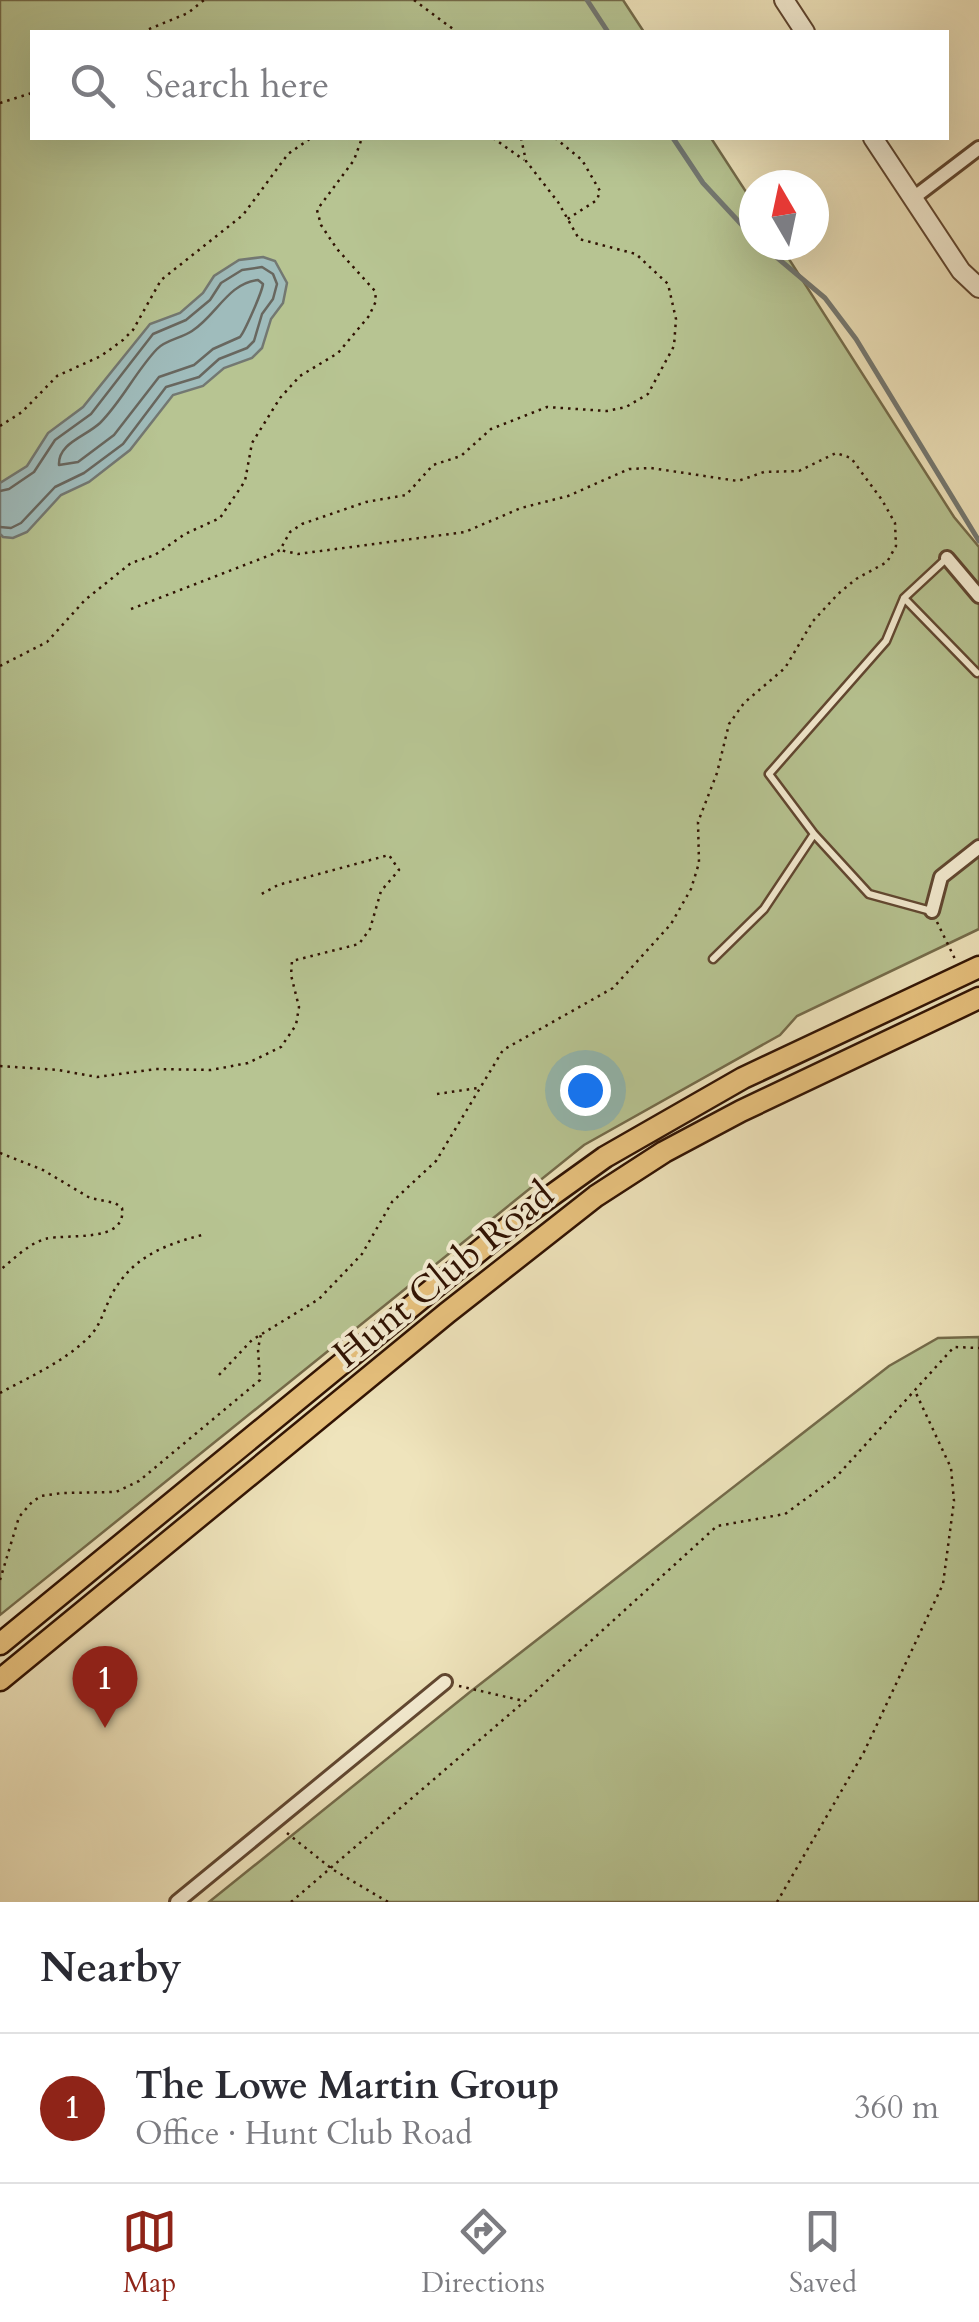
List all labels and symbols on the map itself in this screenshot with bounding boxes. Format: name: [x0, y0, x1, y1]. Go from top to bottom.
north arrow: [739, 170, 829, 260]
your location: [560, 1065, 611, 1116]
street label: Hunt Club Road: [322, 1170, 565, 1380]
pin: 1: [72, 1646, 138, 1728]

